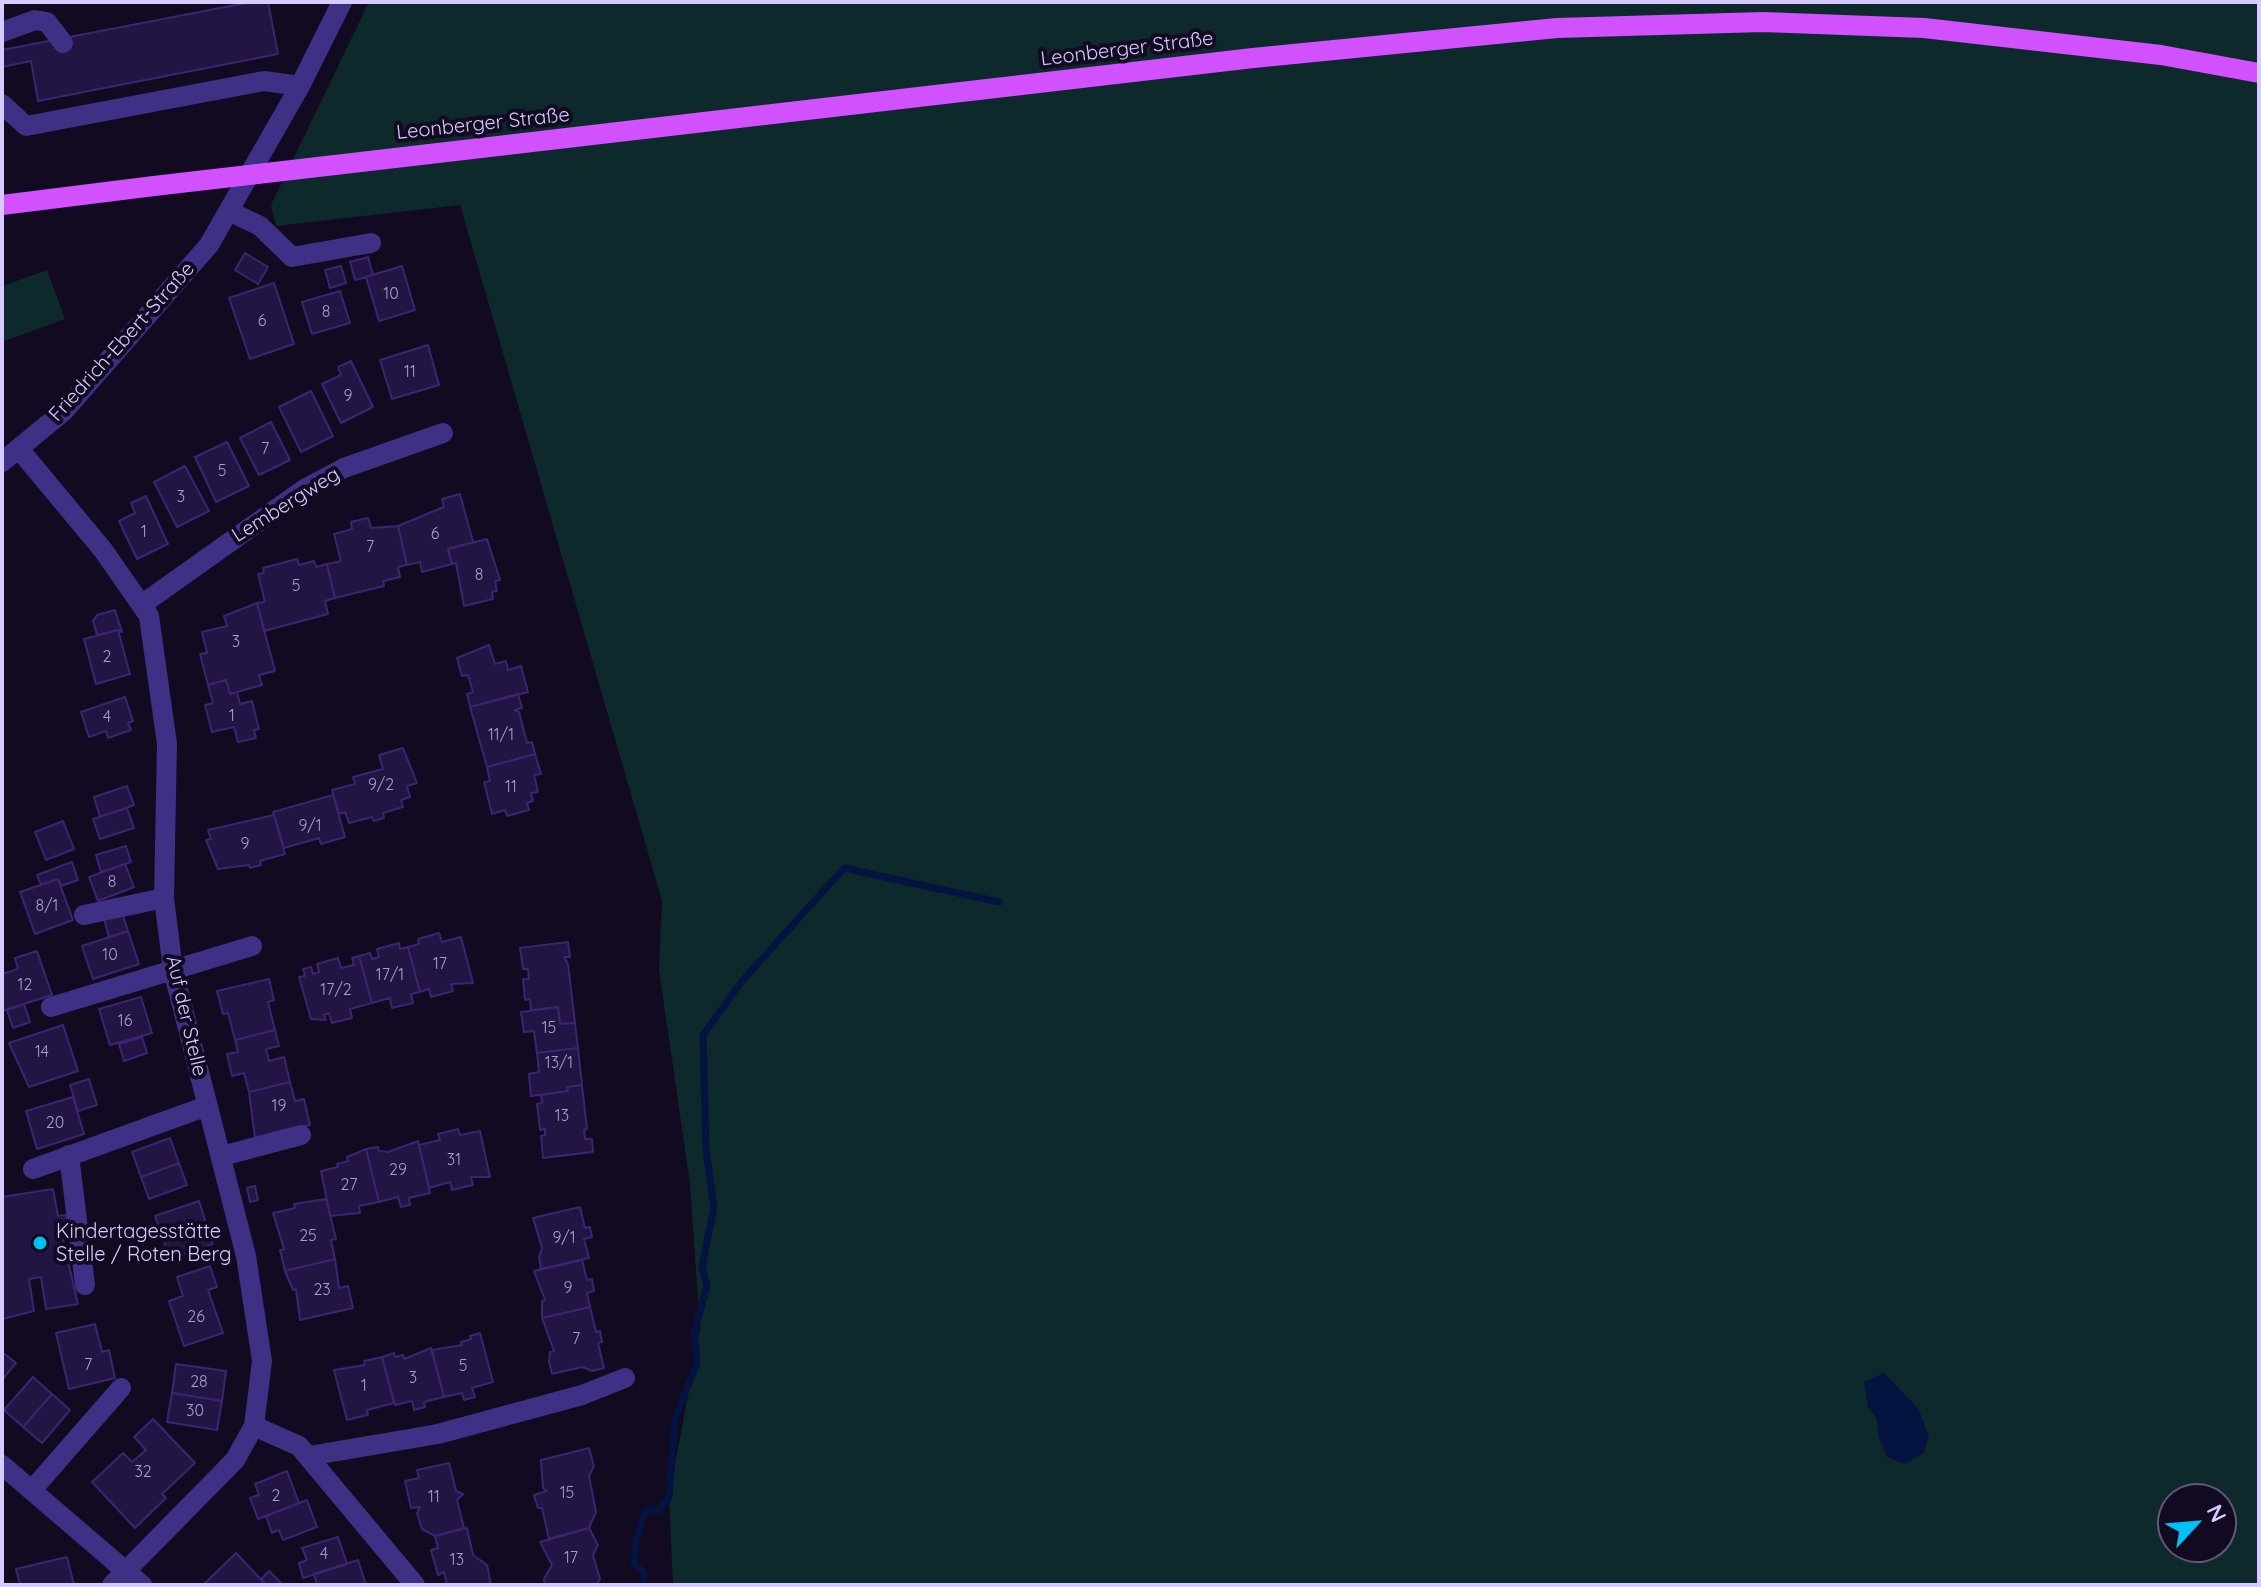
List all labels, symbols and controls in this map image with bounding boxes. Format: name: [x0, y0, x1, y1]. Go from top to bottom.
street label: Leonberger Straße: [1039, 26, 1215, 72]
street label: Leonberger Straße: [395, 103, 571, 145]
street label: Friedrich-Ebert-Straße: [44, 257, 200, 427]
house number: 10: [383, 284, 399, 304]
house number: 8: [322, 302, 330, 322]
house number: 6: [258, 311, 266, 331]
house number: 11: [404, 362, 416, 382]
house number: 9: [344, 386, 352, 406]
house number: 7: [261, 439, 269, 459]
house number: 5: [218, 461, 226, 481]
street label: Lembergweg: [228, 462, 344, 548]
house number: 3: [177, 487, 185, 507]
house number: 1: [141, 522, 147, 542]
house number: 6: [431, 524, 439, 544]
house number: 7: [366, 537, 374, 557]
house number: 8: [475, 565, 483, 585]
house number: 5: [292, 576, 300, 596]
house number: 3: [232, 632, 240, 652]
house number: 2: [103, 647, 111, 667]
house number: 1: [229, 706, 235, 726]
house number: 4: [103, 707, 111, 727]
house number: 11/1: [488, 725, 514, 745]
house number: 9/2: [368, 775, 394, 795]
house number: 11: [505, 777, 517, 797]
house number: 9/1: [298, 816, 322, 836]
house number: 9: [241, 834, 249, 854]
house number: 8: [108, 872, 116, 892]
house number: 8/1: [36, 896, 58, 916]
house number: 10: [102, 945, 118, 965]
street label: Auf der Stelle: [160, 953, 212, 1079]
house number: 17: [433, 954, 447, 974]
house number: 17/1: [376, 965, 404, 985]
house number: 12: [18, 975, 32, 995]
house number: 17/2: [320, 980, 352, 1000]
house number: 16: [118, 1011, 132, 1031]
house number: 15: [542, 1018, 556, 1038]
house number: 14: [35, 1042, 49, 1062]
house number: 13/1: [545, 1053, 573, 1073]
house number: 19: [272, 1096, 286, 1116]
house number: 13: [555, 1106, 569, 1126]
house number: 20: [46, 1113, 64, 1133]
house number: 31: [447, 1150, 461, 1170]
house number: 29: [389, 1160, 407, 1180]
house number: 27: [341, 1175, 357, 1195]
place label: Kindertagesstätte Stelle / Roten Berg: [56, 1220, 231, 1267]
house number: 25: [299, 1226, 317, 1246]
house number: 9/1: [552, 1228, 576, 1248]
marker: Kindertagesstätte Stelle / Roten Berg: [31, 1234, 49, 1252]
house number: 9: [564, 1278, 572, 1298]
house number: 23: [313, 1280, 331, 1300]
house number: 26: [187, 1307, 205, 1327]
house number: 7: [572, 1329, 580, 1349]
house number: 7: [84, 1355, 92, 1375]
house number: 5: [459, 1356, 467, 1376]
house number: 3: [409, 1368, 417, 1388]
house number: 28: [190, 1372, 208, 1392]
house number: 1: [361, 1376, 367, 1396]
house number: 30: [186, 1401, 204, 1421]
house number: 32: [134, 1462, 152, 1482]
house number: 15: [560, 1483, 574, 1503]
north arrow: [2157, 1483, 2237, 1563]
house number: 2: [272, 1486, 280, 1506]
house number: 11: [428, 1487, 440, 1507]
text: N: [2201, 1500, 2233, 1527]
house number: 4: [320, 1544, 328, 1564]
house number: 17: [564, 1548, 578, 1568]
house number: 13: [450, 1550, 464, 1570]

